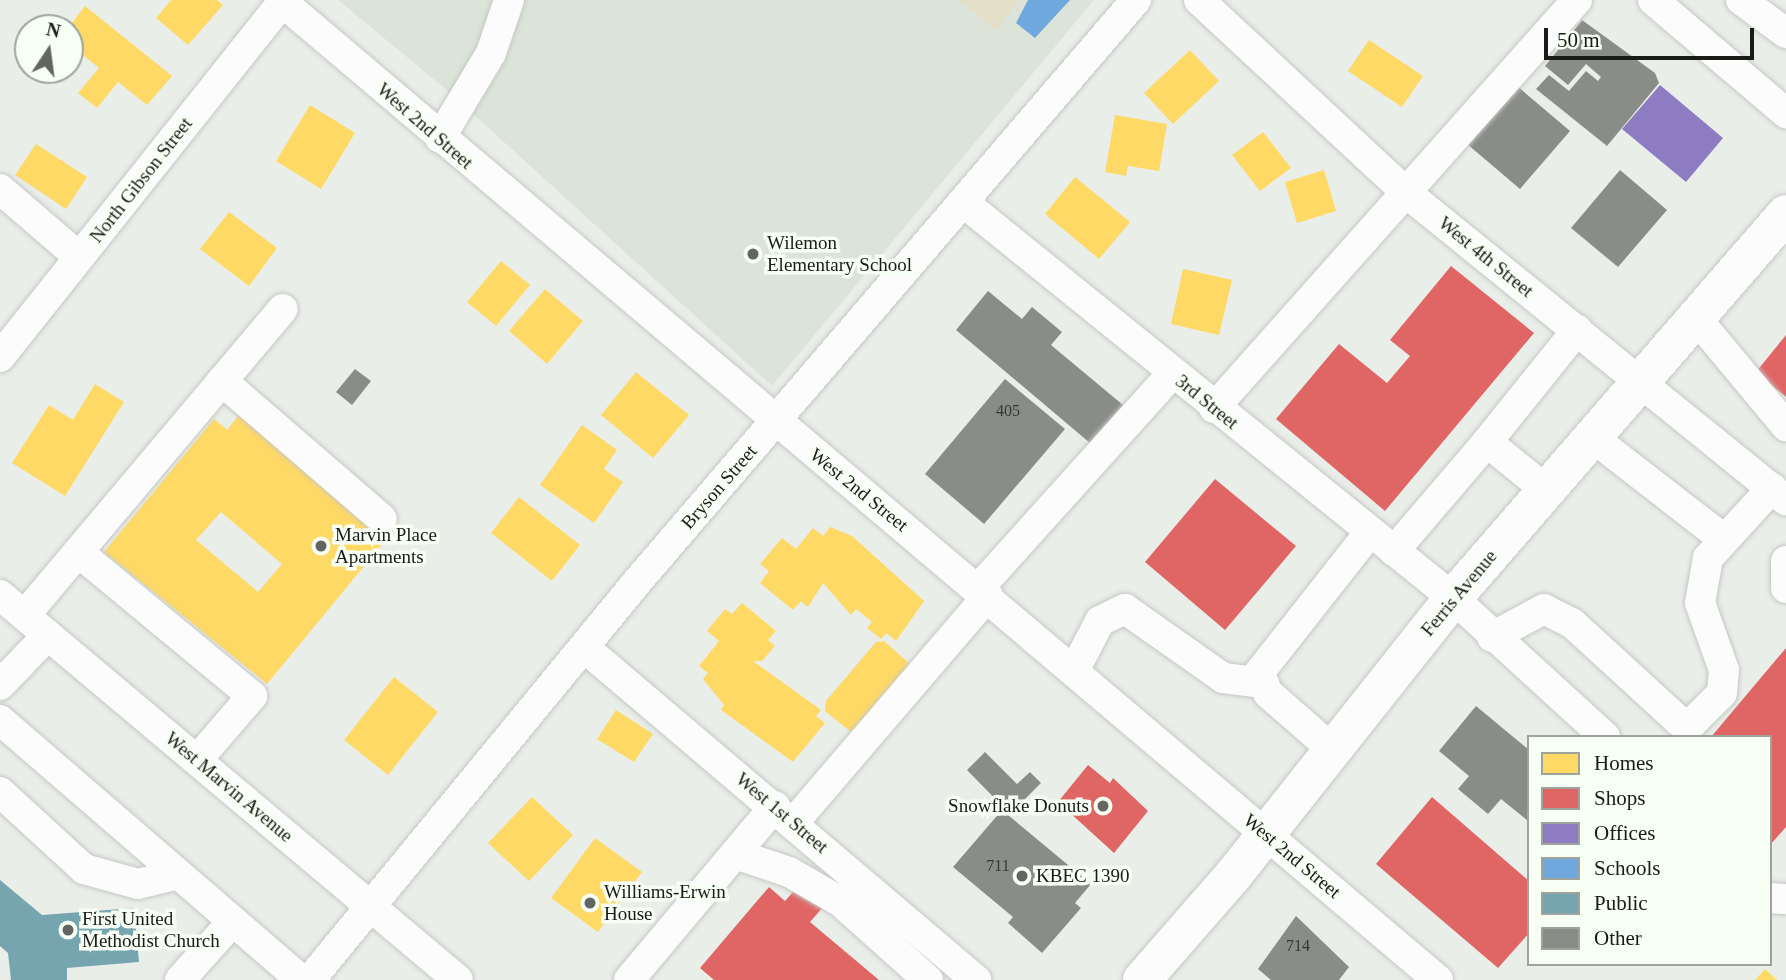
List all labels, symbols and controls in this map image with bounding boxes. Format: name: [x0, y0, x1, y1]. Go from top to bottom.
north arrow: [14, 14, 84, 84]
scale bar: [1548, 14, 1758, 58]
text: N: [44, 18, 62, 42]
text: 50 m: [1557, 28, 1600, 52]
street label: West 2nd Street: [372, 78, 478, 174]
street label: North Gibson Street: [85, 113, 197, 247]
street label: West 4th Street: [1434, 212, 1538, 302]
place label: Wilemon Elementary School: [767, 232, 912, 276]
marker: Wilemon Elementary School: [745, 246, 761, 262]
street label: 3rd Street: [1171, 370, 1243, 434]
house number: 405: [996, 401, 1020, 421]
street label: Bryson Street: [676, 440, 762, 534]
street label: West 2nd Street: [805, 443, 913, 537]
place label: Marvin Place Apartments: [335, 524, 437, 568]
marker: Marvin Place Apartments: [313, 538, 329, 554]
street label: Ferris Avenue: [1416, 545, 1502, 641]
street label: West Marvin Avenue: [160, 727, 298, 847]
legend: [1527, 735, 1772, 966]
text: Homes: [1594, 751, 1654, 775]
street label: West 1st Street: [731, 768, 833, 858]
text: Shops: [1594, 786, 1645, 810]
place label: Snowflake Donuts: [948, 795, 1089, 817]
marker: Snowflake Donuts: [1095, 798, 1111, 814]
street label: West 2nd Street: [1239, 809, 1345, 903]
text: Offices: [1594, 821, 1655, 845]
house number: 711: [986, 856, 1010, 876]
text: Schools: [1594, 856, 1661, 880]
place label: KBEC 1390: [1036, 865, 1129, 887]
marker: KBEC 1390: [1014, 868, 1030, 884]
place label: Williams-Erwin House: [604, 881, 726, 925]
text: Public: [1594, 891, 1648, 915]
marker: Williams-Erwin House: [582, 895, 598, 911]
place label: First United Methodist Church: [82, 908, 220, 952]
marker: First United Methodist Church: [60, 922, 76, 938]
text: Other: [1594, 926, 1642, 950]
house number: 714: [1286, 936, 1310, 956]

